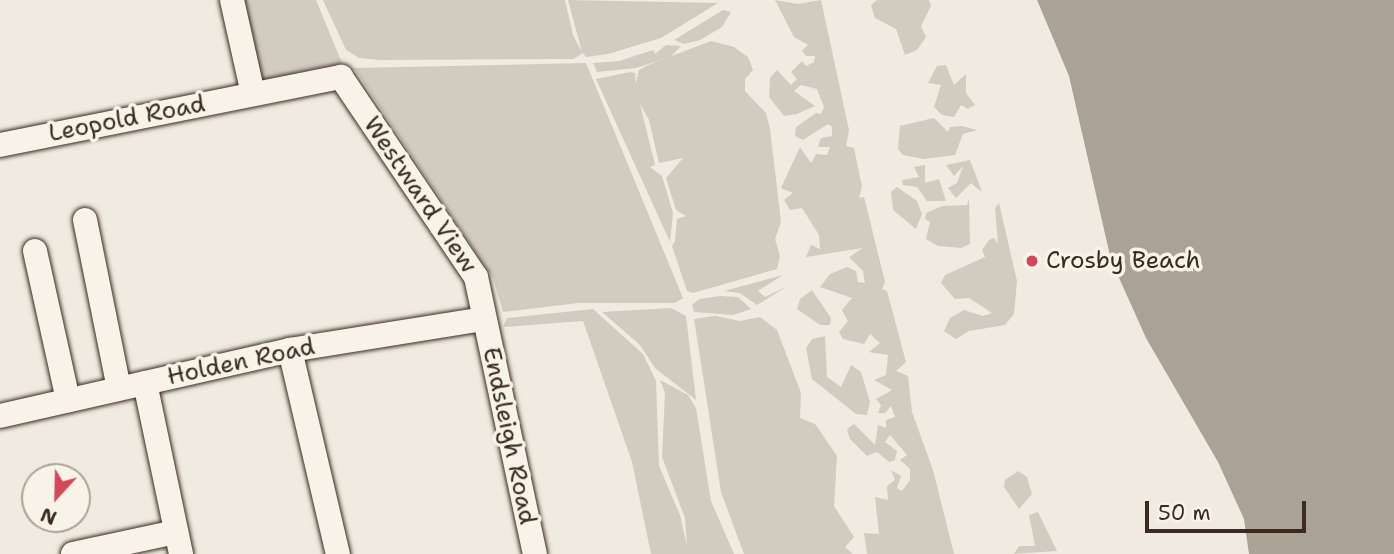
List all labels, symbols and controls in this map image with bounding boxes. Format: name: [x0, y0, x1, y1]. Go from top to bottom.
street label: Leopold Road: [46, 90, 208, 148]
street label: Westward View: [357, 111, 483, 279]
place label: Crosby Beach: [1046, 247, 1201, 275]
marker: Crosby Beach: [1024, 253, 1040, 269]
street label: Holden Road: [165, 332, 317, 392]
street label: Endsleigh Road: [476, 345, 542, 527]
north arrow: [21, 463, 91, 533]
scale bar: [1149, 488, 1310, 532]
text: 50 m: [1158, 499, 1211, 527]
text: N: [37, 502, 60, 530]

